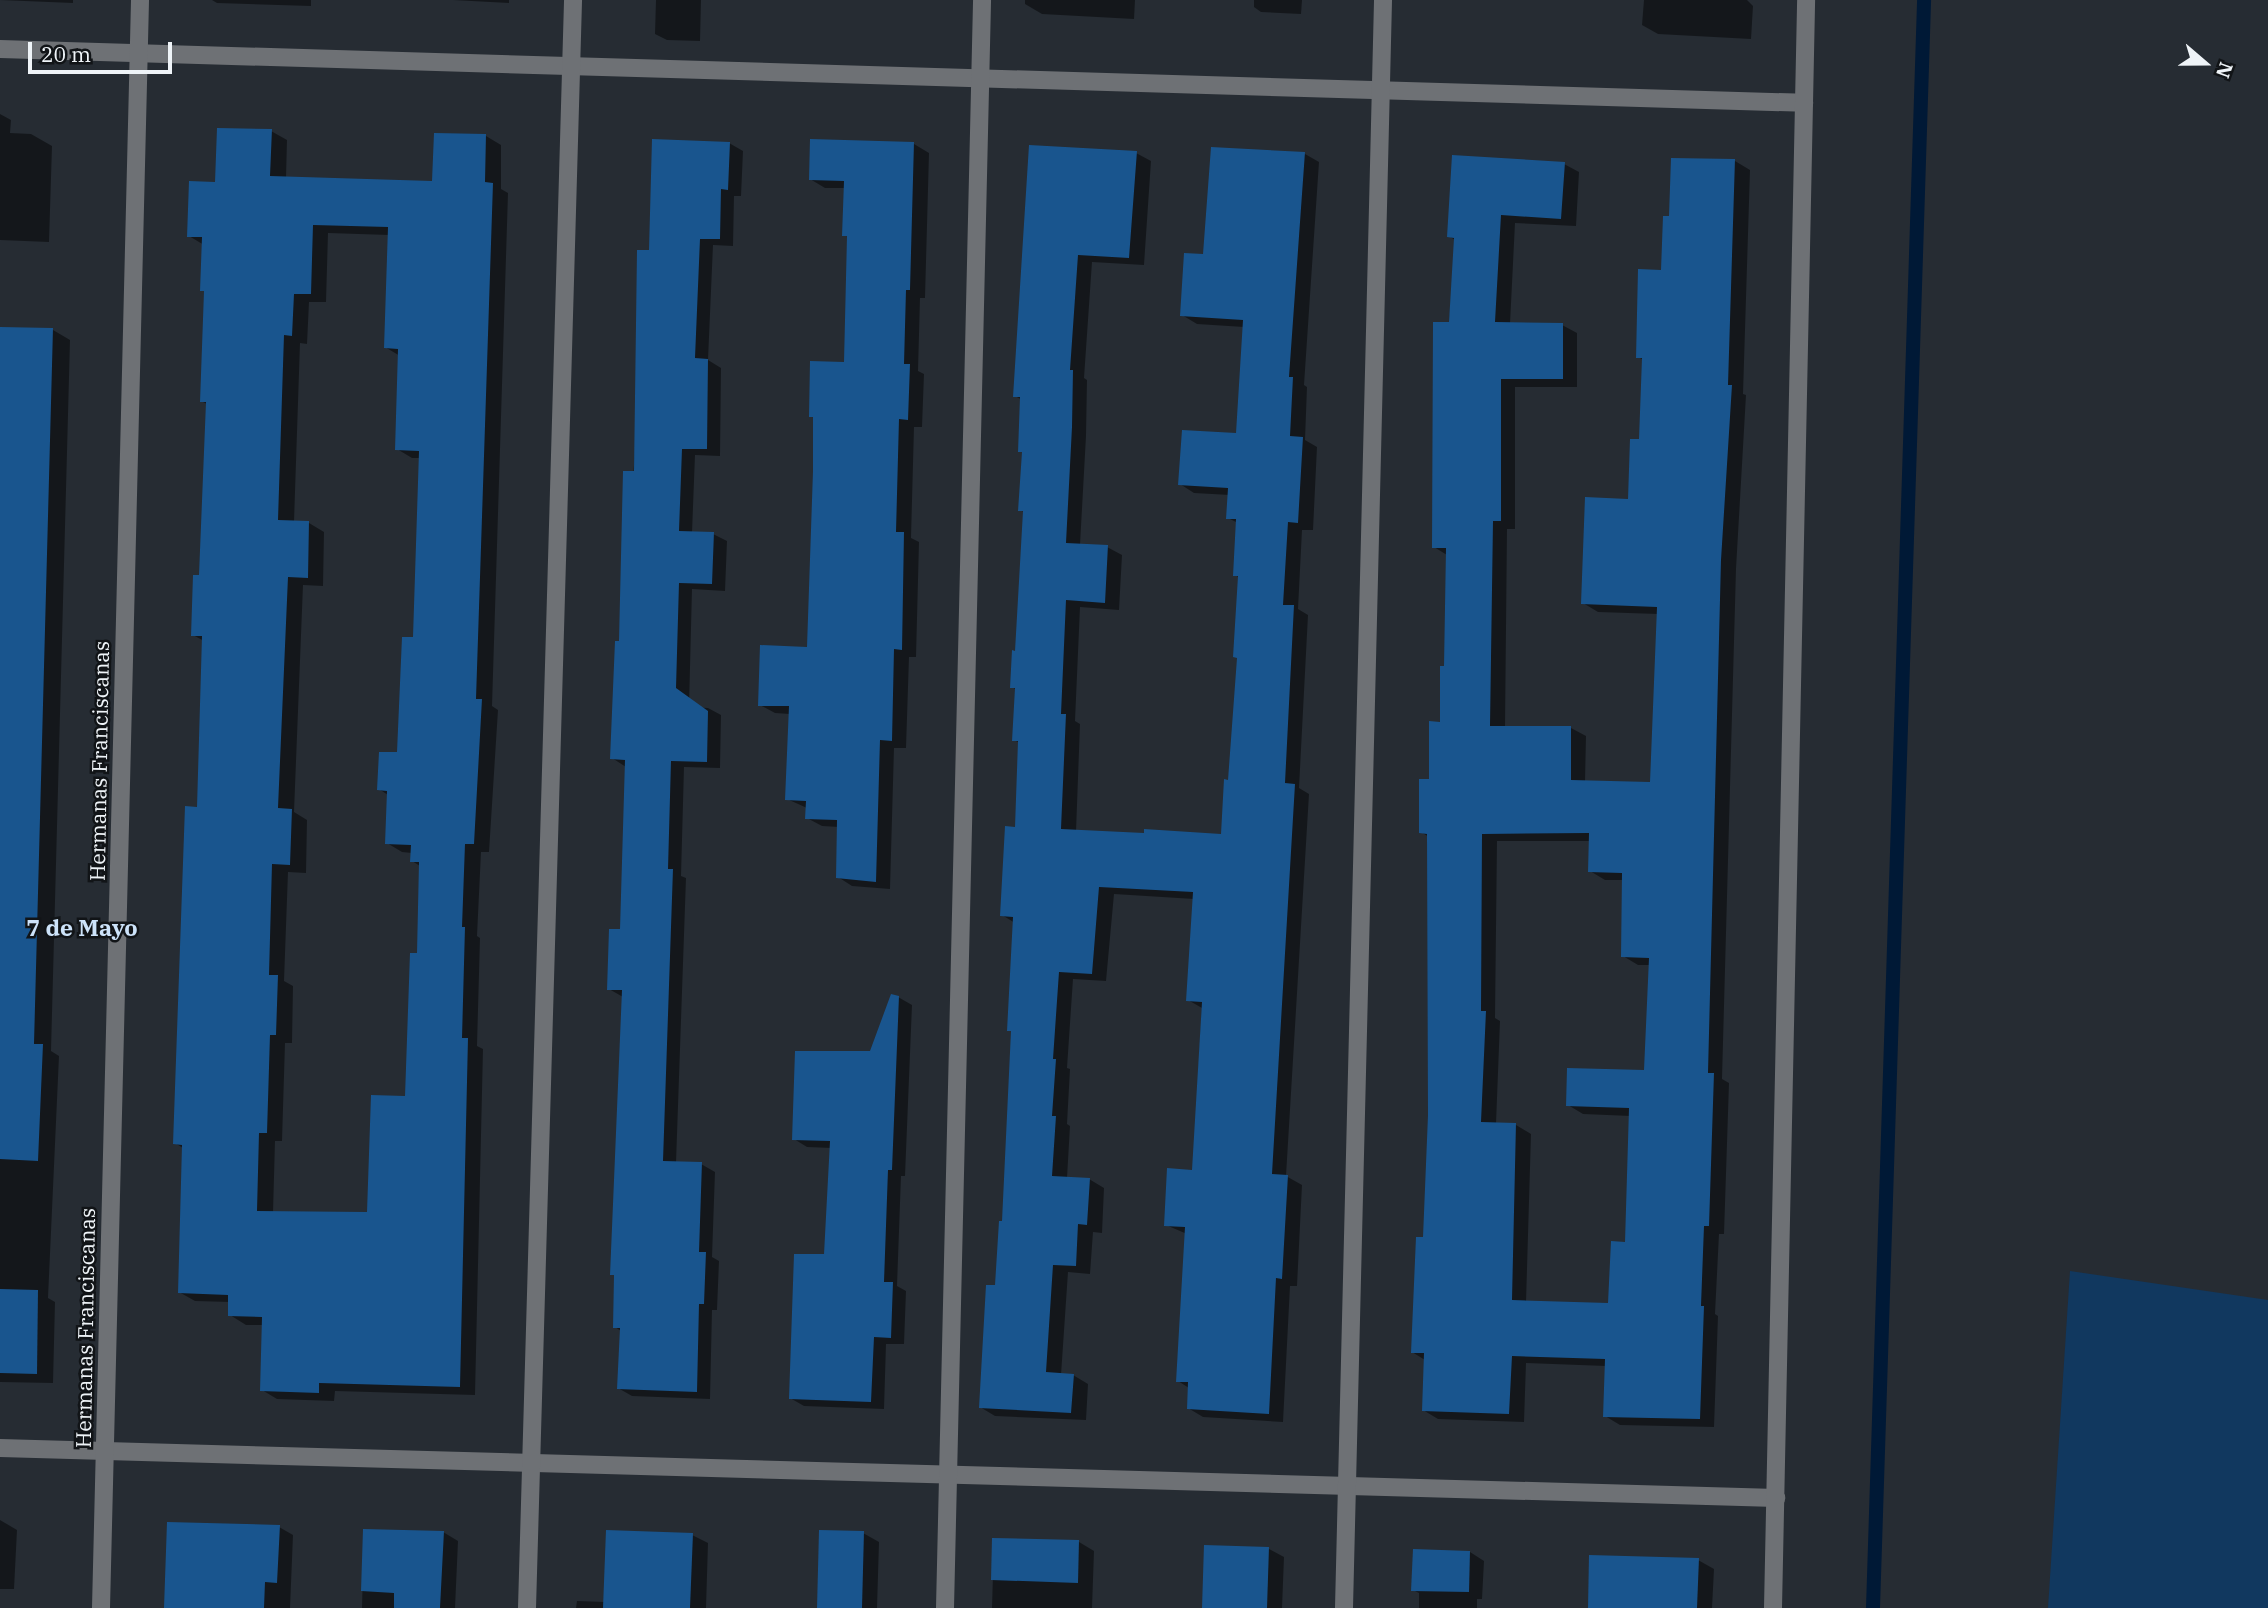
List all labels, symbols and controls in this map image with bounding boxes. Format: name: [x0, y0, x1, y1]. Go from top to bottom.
scale bar: [32, 28, 175, 72]
north arrow: [2170, 28, 2240, 98]
text: 20 m: [41, 40, 91, 68]
text: N: [2211, 59, 2239, 81]
street label: Hermanas Franciscanas: [84, 641, 114, 881]
district label: 7 de Mayo: [26, 913, 138, 941]
street label: Hermanas Franciscanas: [70, 1208, 100, 1448]

